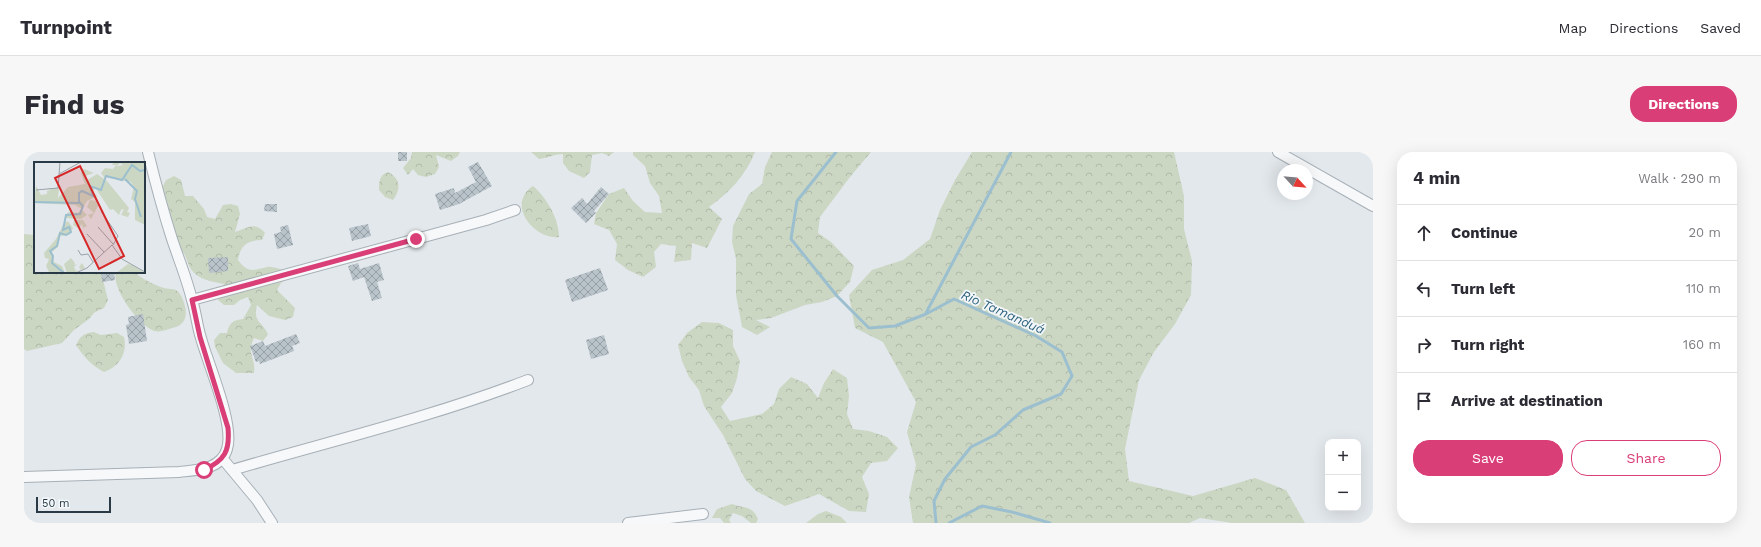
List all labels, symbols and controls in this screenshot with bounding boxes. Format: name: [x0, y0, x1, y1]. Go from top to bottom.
text: Turnpoint: [20, 16, 112, 39]
text: Map: [1559, 20, 1587, 36]
text: Directions: [1609, 20, 1678, 36]
text: Saved: [1700, 20, 1741, 36]
button: Directions: [1630, 86, 1737, 122]
text: Find us: [24, 88, 124, 121]
inset map: [34, 162, 145, 273]
north arrow: [1277, 164, 1313, 200]
text: 4 min: [1413, 168, 1460, 188]
text: Walk · 290 m: [1638, 171, 1721, 186]
icon: ahead: [1413, 222, 1435, 244]
text: Continue: [1451, 224, 1518, 242]
text: 20 m: [1689, 225, 1721, 240]
route end: [407, 230, 425, 248]
icon: left: [1413, 278, 1435, 300]
text: Turn left: [1451, 280, 1515, 298]
text: 110 m: [1686, 281, 1721, 296]
water label: Rio Tamanduá: [959, 287, 1047, 337]
icon: right: [1413, 334, 1435, 356]
text: Turn right: [1451, 336, 1524, 354]
text: 160 m: [1683, 337, 1721, 352]
icon: arrive: [1413, 390, 1435, 412]
text: Arrive at destination: [1451, 392, 1603, 410]
map controls: [1325, 439, 1361, 511]
button: +: [1325, 439, 1361, 475]
button: Save: [1413, 440, 1563, 476]
button: Share: [1571, 440, 1721, 476]
route start: [195, 461, 213, 479]
button: −: [1325, 475, 1361, 511]
scale bar: [36, 495, 111, 514]
text: 50 m: [42, 497, 69, 510]

